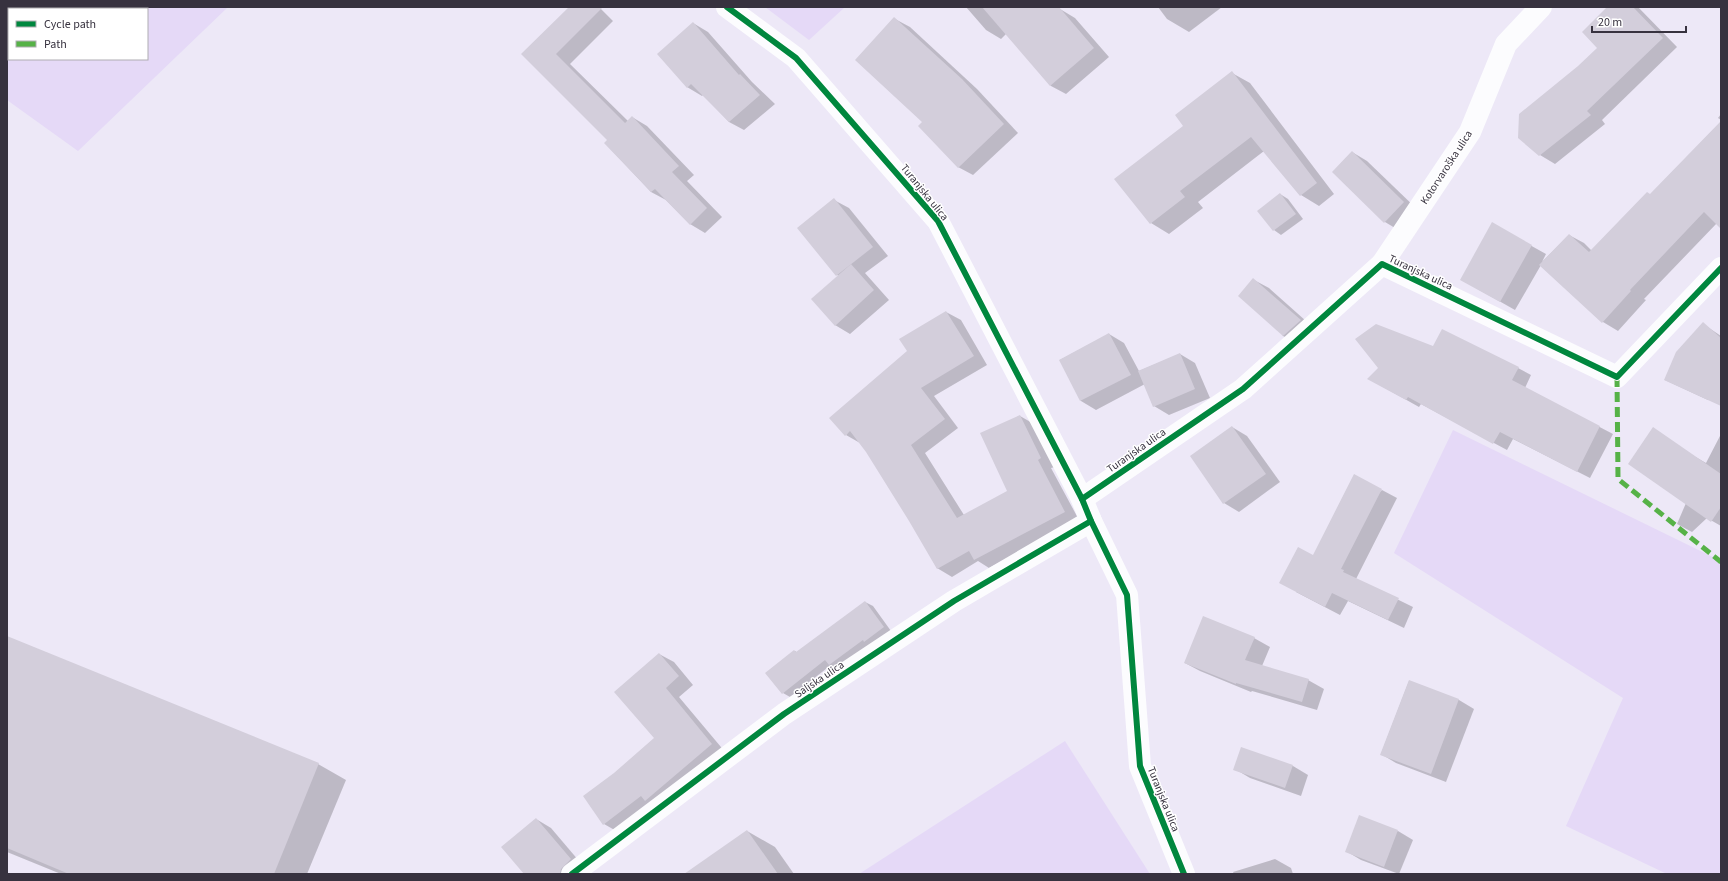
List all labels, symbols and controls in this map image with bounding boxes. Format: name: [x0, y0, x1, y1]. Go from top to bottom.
legend: [8, 8, 148, 60]
scale bar: [1592, 8, 1686, 34]
text: 20 m: [1598, 14, 1622, 31]
text: Cycle path: [44, 16, 96, 33]
text: Path: [44, 36, 67, 53]
street label: Kotorvaroška ulica: [1417, 127, 1476, 207]
street label: Turanjska ulica: [897, 161, 952, 224]
street label: Turanjska ulica: [1386, 251, 1455, 294]
street label: Turanjska ulica: [1104, 425, 1169, 476]
street label: Saljska ulica: [792, 657, 847, 701]
street label: Turanjska ulica: [1144, 764, 1183, 834]

